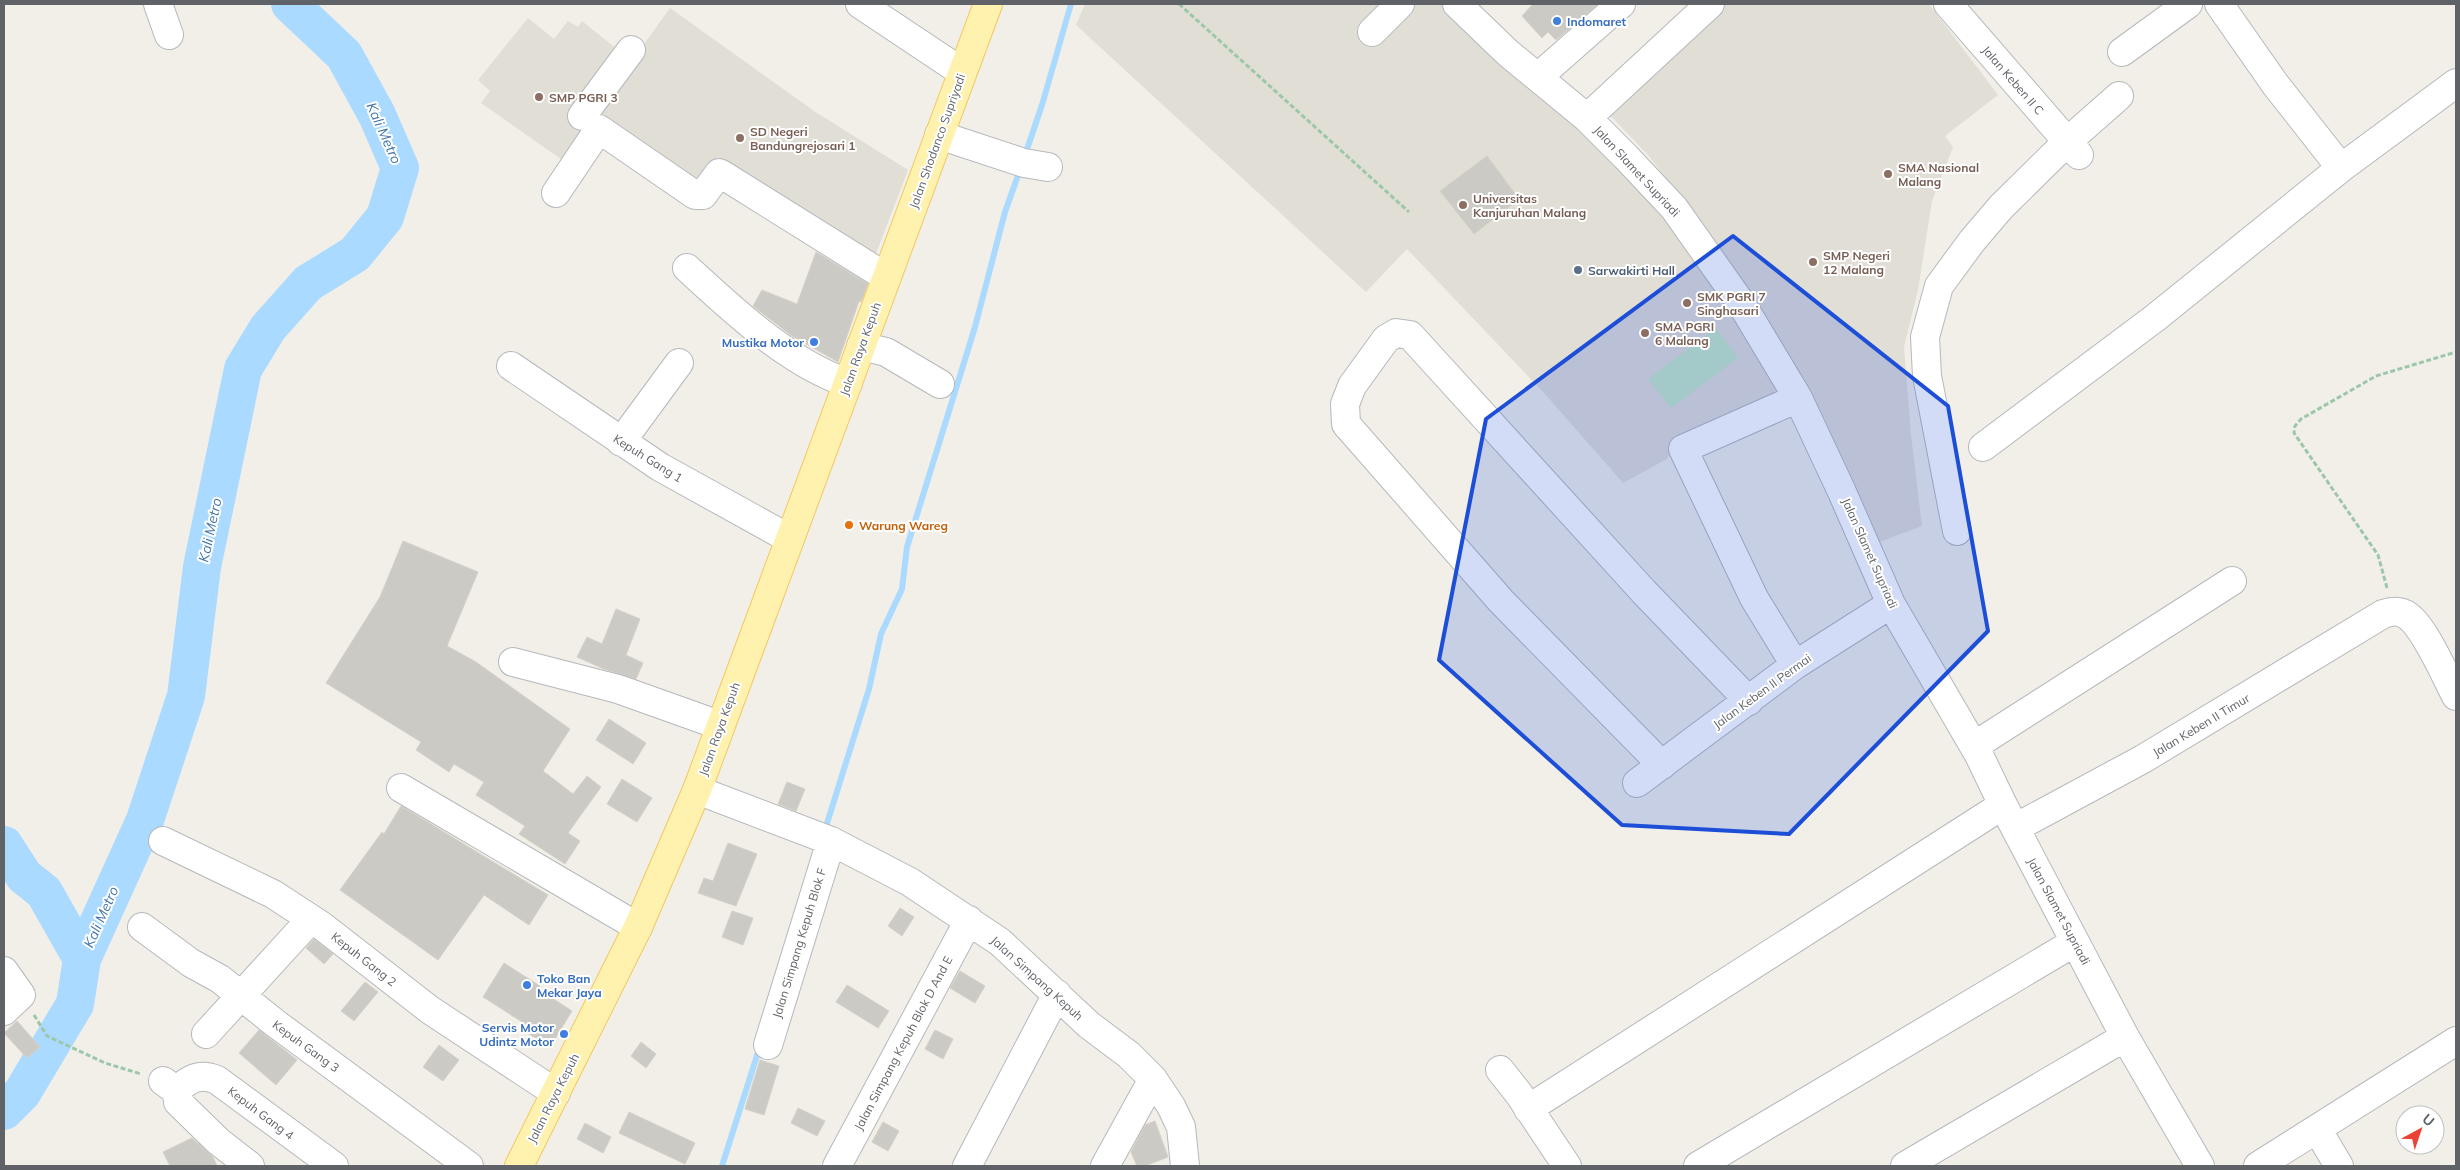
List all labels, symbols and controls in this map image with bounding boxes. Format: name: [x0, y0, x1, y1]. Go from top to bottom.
place label: Indomaret: [1567, 14, 1627, 29]
marker: Indomaret: [1551, 15, 1563, 27]
street label: Jalan Keben II C: [1979, 42, 2047, 118]
street label: Jalan Shodanco Supriyadi: [906, 71, 968, 210]
place label: SMP PGRI 3: [549, 90, 618, 105]
marker: SMP PGRI 3: [533, 91, 545, 103]
water label: Kali Metro: [363, 100, 405, 166]
street label: Jalan Slamet Supriadi: [1591, 122, 1683, 220]
place label: SD Negeri Bandungrejosari 1: [750, 124, 855, 153]
marker: SD Negeri Bandungrejosari 1: [734, 132, 746, 144]
place label: SMA Nasional Malang: [1898, 160, 1979, 189]
marker: SMA Nasional Malang: [1882, 168, 1894, 180]
place label: Universitas Kanjuruhan Malang: [1473, 191, 1586, 220]
marker: Universitas Kanjuruhan Malang: [1457, 199, 1469, 211]
place label: SMP Negeri 12 Malang: [1823, 248, 1890, 277]
marker: SMP Negeri 12 Malang: [1807, 256, 1819, 268]
place label: Sarwakirti Hall: [1588, 263, 1675, 278]
marker: Sarwakirti Hall: [1572, 264, 1584, 276]
place label: SMK PGRI 7 Singhasari: [1697, 289, 1766, 318]
marker: SMK PGRI 7 Singhasari: [1681, 297, 1693, 309]
street label: Jalan Raya Kepuh: [836, 300, 884, 398]
place label: SMA PGRI 6 Malang: [1655, 319, 1714, 348]
marker: SMA PGRI 6 Malang: [1639, 327, 1651, 339]
place label: Mustika Motor: [722, 335, 804, 350]
marker: Mustika Motor: [808, 336, 820, 348]
street label: Kepuh Gang 1: [611, 431, 685, 485]
street label: Jalan Slamet Supriadi: [1839, 495, 1901, 611]
water label: Kali Metro: [194, 496, 226, 564]
place label: Warung Wareg: [859, 518, 948, 533]
marker: Warung Wareg: [843, 519, 855, 531]
street label: Jalan Keben II Permai: [1710, 650, 1814, 732]
street label: Jalan Raya Kepuh: [695, 680, 743, 778]
street label: Jalan Keben II Timur: [2150, 690, 2253, 760]
street label: Jalan Slamet Supriadi: [2024, 855, 2094, 967]
street label: Jalan Simpang Kepuh Blok F: [769, 866, 829, 1020]
water label: Kali Metro: [80, 884, 122, 950]
street label: Kepuh Gang 2: [328, 929, 400, 989]
street label: Jalan Simpang Kepuh: [988, 933, 1086, 1023]
street label: Jalan Simpang Kepuh Blok D And E: [851, 953, 955, 1133]
place label: Toko Ban Mekar Jaya: [537, 971, 602, 1000]
marker: Toko Ban Mekar Jaya: [521, 979, 533, 991]
street label: Kepuh Gang 3: [270, 1017, 342, 1075]
place label: Servis Motor Udintz Motor: [479, 1020, 554, 1049]
marker: Servis Motor Udintz Motor: [558, 1028, 570, 1040]
street label: Jalan Raya Kepuh: [524, 1051, 582, 1145]
street label: Kepuh Gang 4: [225, 1083, 297, 1143]
north arrow: [2395, 1105, 2445, 1155]
text: U: [2419, 1110, 2438, 1130]

